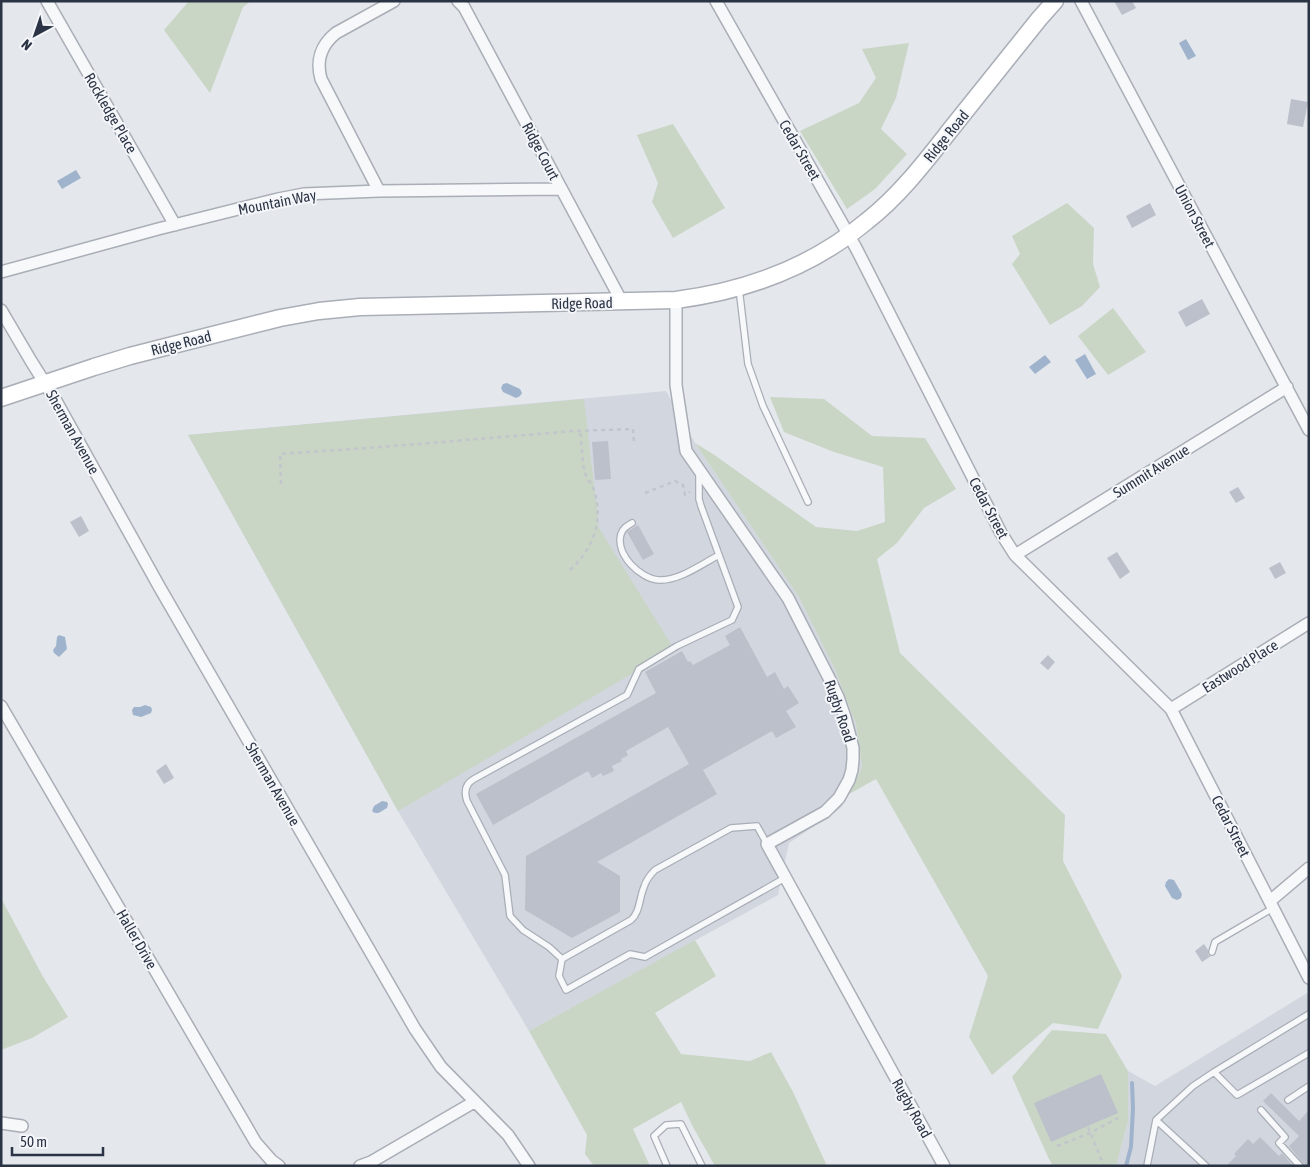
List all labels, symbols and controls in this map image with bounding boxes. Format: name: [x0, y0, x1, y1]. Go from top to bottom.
north arrow: [10, 10, 60, 60]
text: N: [18, 36, 35, 54]
street label: Rockledge Place: [81, 70, 141, 156]
street label: Ridge Road: [920, 107, 972, 165]
street label: Cedar Street: [776, 117, 824, 183]
street label: Ridge Court: [519, 119, 563, 183]
street label: Union Street: [1171, 182, 1219, 250]
street label: Mountain Way: [236, 186, 318, 218]
street label: Ridge Road: [551, 294, 613, 312]
street label: Ridge Road: [149, 327, 213, 359]
street label: Sherman Avenue: [43, 387, 103, 477]
street label: Summit Avenue: [1110, 441, 1192, 501]
street label: Cedar Street: [966, 474, 1012, 542]
street label: Eastwood Place: [1199, 636, 1281, 696]
street label: Rugby Road: [821, 677, 859, 745]
street label: Sherman Avenue: [242, 739, 304, 829]
street label: Cedar Street: [1208, 792, 1254, 860]
street label: Haller Drive: [113, 906, 161, 972]
street label: Rugby Road: [889, 1075, 935, 1141]
scale bar: [12, 1124, 104, 1156]
text: 50 m: [20, 1133, 47, 1150]

